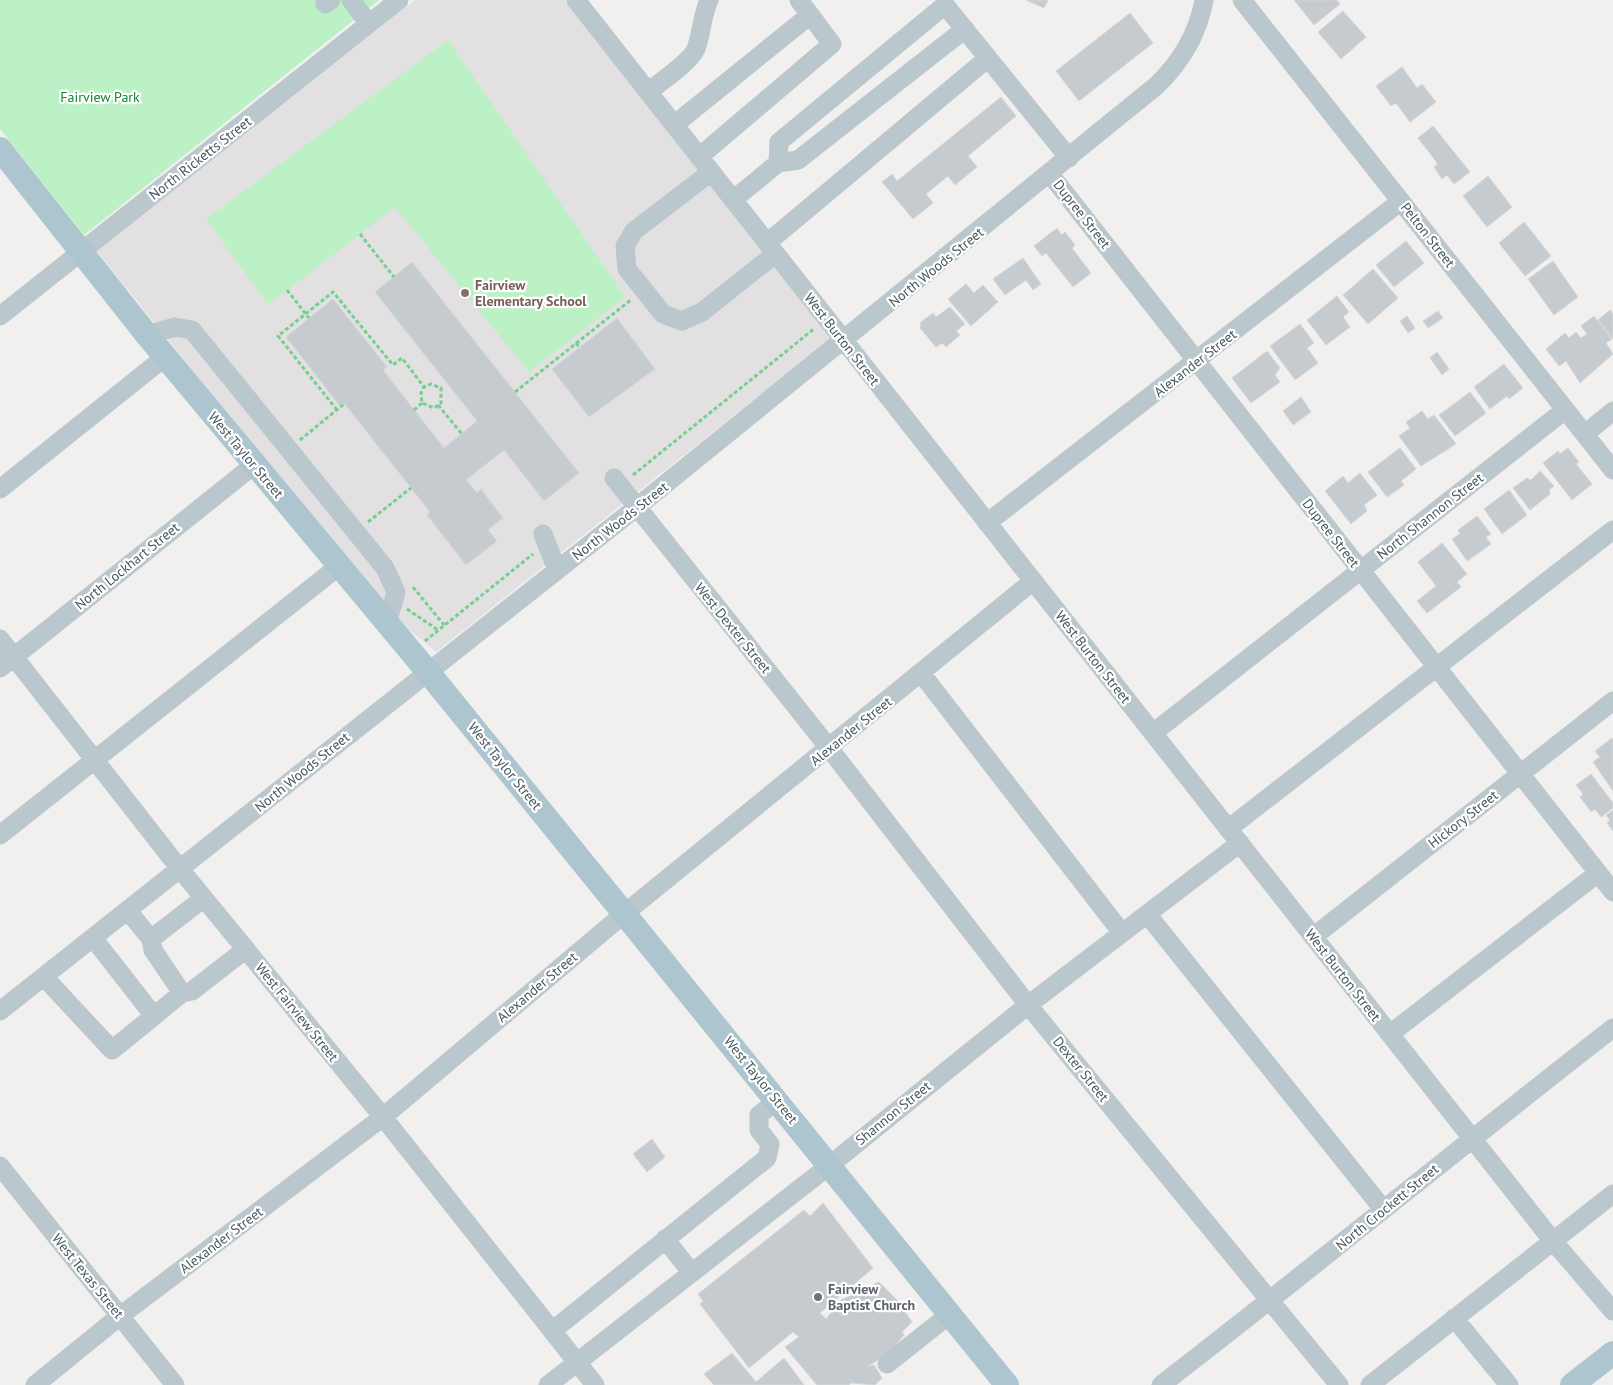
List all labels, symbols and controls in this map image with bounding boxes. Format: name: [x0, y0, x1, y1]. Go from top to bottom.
park label: Fairview Park: [60, 88, 140, 106]
street label: North Ricketts Street: [145, 112, 255, 204]
street label: Dupree Street: [1049, 176, 1115, 252]
street label: Pelton Street: [1397, 199, 1459, 271]
street label: North Woods Street: [885, 223, 987, 311]
place label: Fairview Elementary School: [475, 276, 587, 310]
marker: Fairview Elementary School: [459, 287, 471, 299]
street label: West Burton Street: [800, 289, 884, 389]
street label: Alexander Street: [1150, 325, 1240, 401]
street label: West Taylor Street: [204, 408, 288, 502]
street label: North Shannon Street: [1373, 469, 1487, 563]
street label: North Woods Street: [568, 478, 672, 564]
street label: Dupree Street: [1298, 495, 1364, 571]
street label: North Lockhart Street: [71, 518, 183, 614]
street label: West Dexter Street: [691, 579, 775, 677]
street label: West Burton Street: [1051, 607, 1135, 707]
street label: Alexander Street: [807, 692, 896, 769]
street label: West Taylor Street: [464, 718, 546, 814]
street label: North Woods Street: [251, 728, 353, 816]
street label: Hickory Street: [1424, 786, 1502, 852]
street label: West Burton Street: [1301, 925, 1385, 1025]
street label: Alexander Street: [493, 948, 581, 1026]
street label: West Fairview Street: [252, 959, 343, 1065]
street label: West Taylor Street: [720, 1032, 802, 1128]
street label: Dexter Street: [1049, 1033, 1113, 1106]
street label: Shannon Street: [852, 1077, 935, 1149]
street label: North Crockett Street: [1332, 1160, 1442, 1254]
street label: Alexander Street: [176, 1203, 266, 1277]
street label: West Texas Street: [48, 1230, 128, 1322]
place label: Fairview Baptist Church: [828, 1280, 915, 1314]
marker: Fairview Baptist Church: [812, 1291, 824, 1303]

